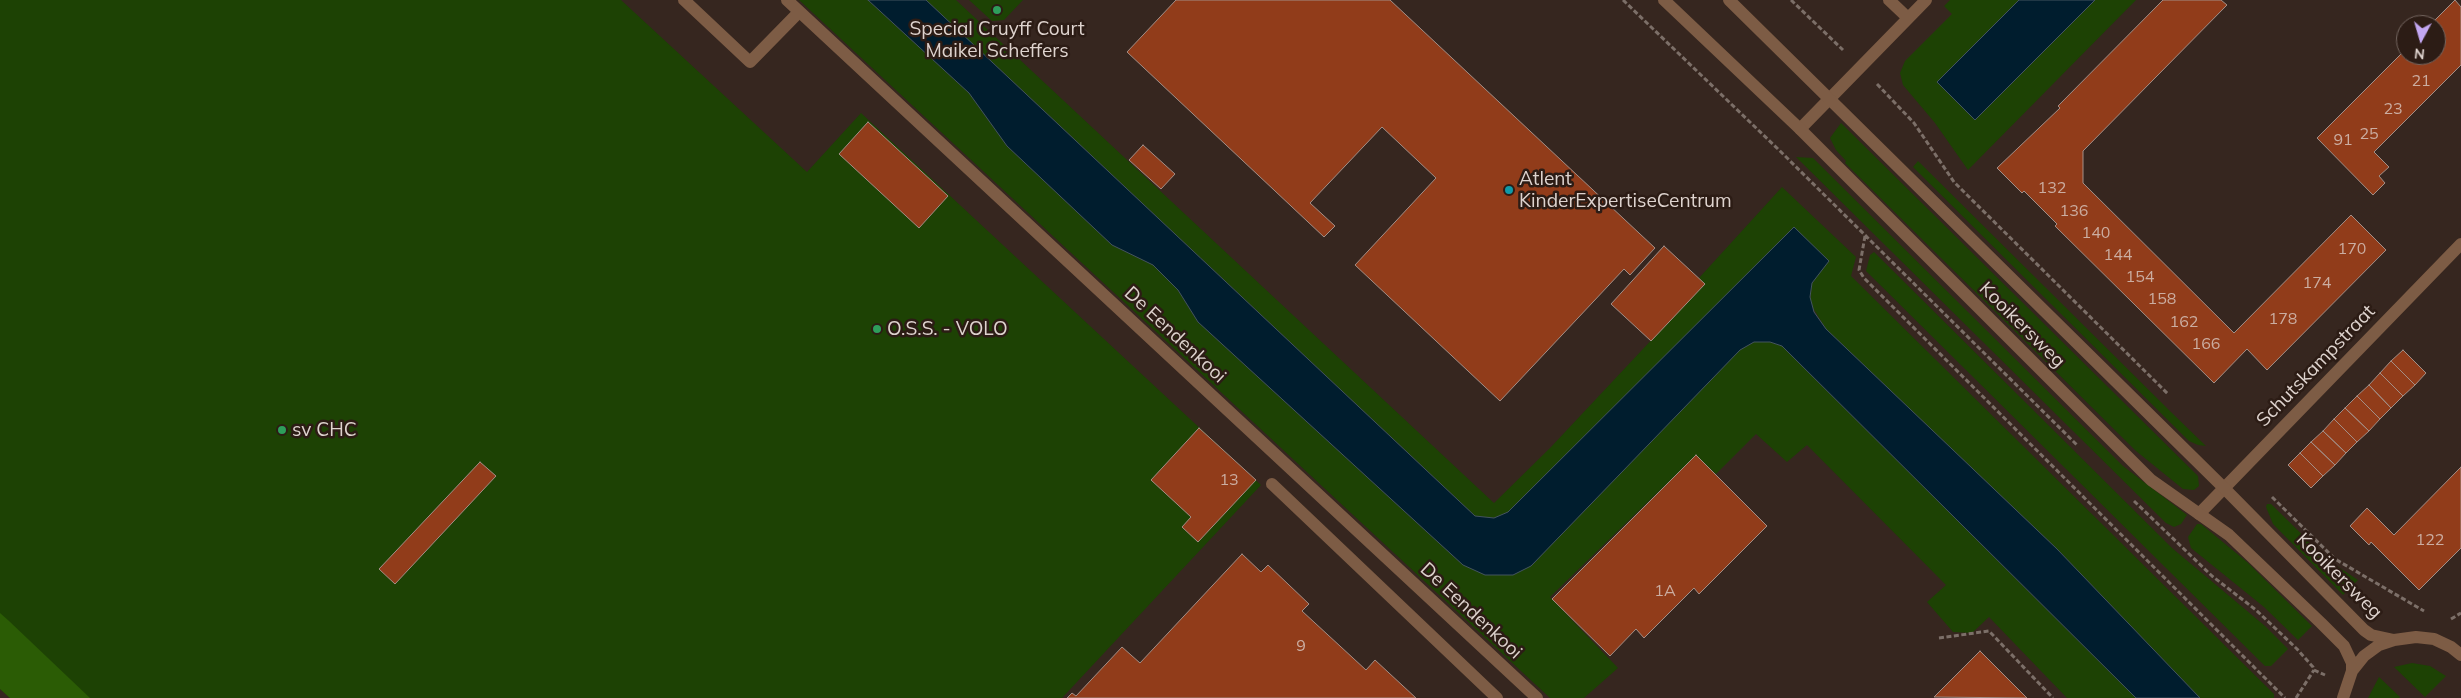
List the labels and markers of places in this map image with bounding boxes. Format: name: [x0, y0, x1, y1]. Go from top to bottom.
marker: Special Cruyff Court Maikel Scheffers: [991, 4, 1003, 16]
place label: Special Cruyff Court Maikel Scheffers: [909, 18, 1085, 62]
place label: Atlent KinderExpertiseCentrum: [1519, 168, 1732, 212]
marker: Atlent KinderExpertiseCentrum: [1503, 184, 1515, 196]
place label: O.S.S. - VOLO: [887, 318, 1008, 340]
marker: O.S.S. - VOLO: [871, 323, 883, 335]
place label: sv CHC: [292, 419, 357, 441]
marker: sv CHC: [276, 424, 288, 436]

